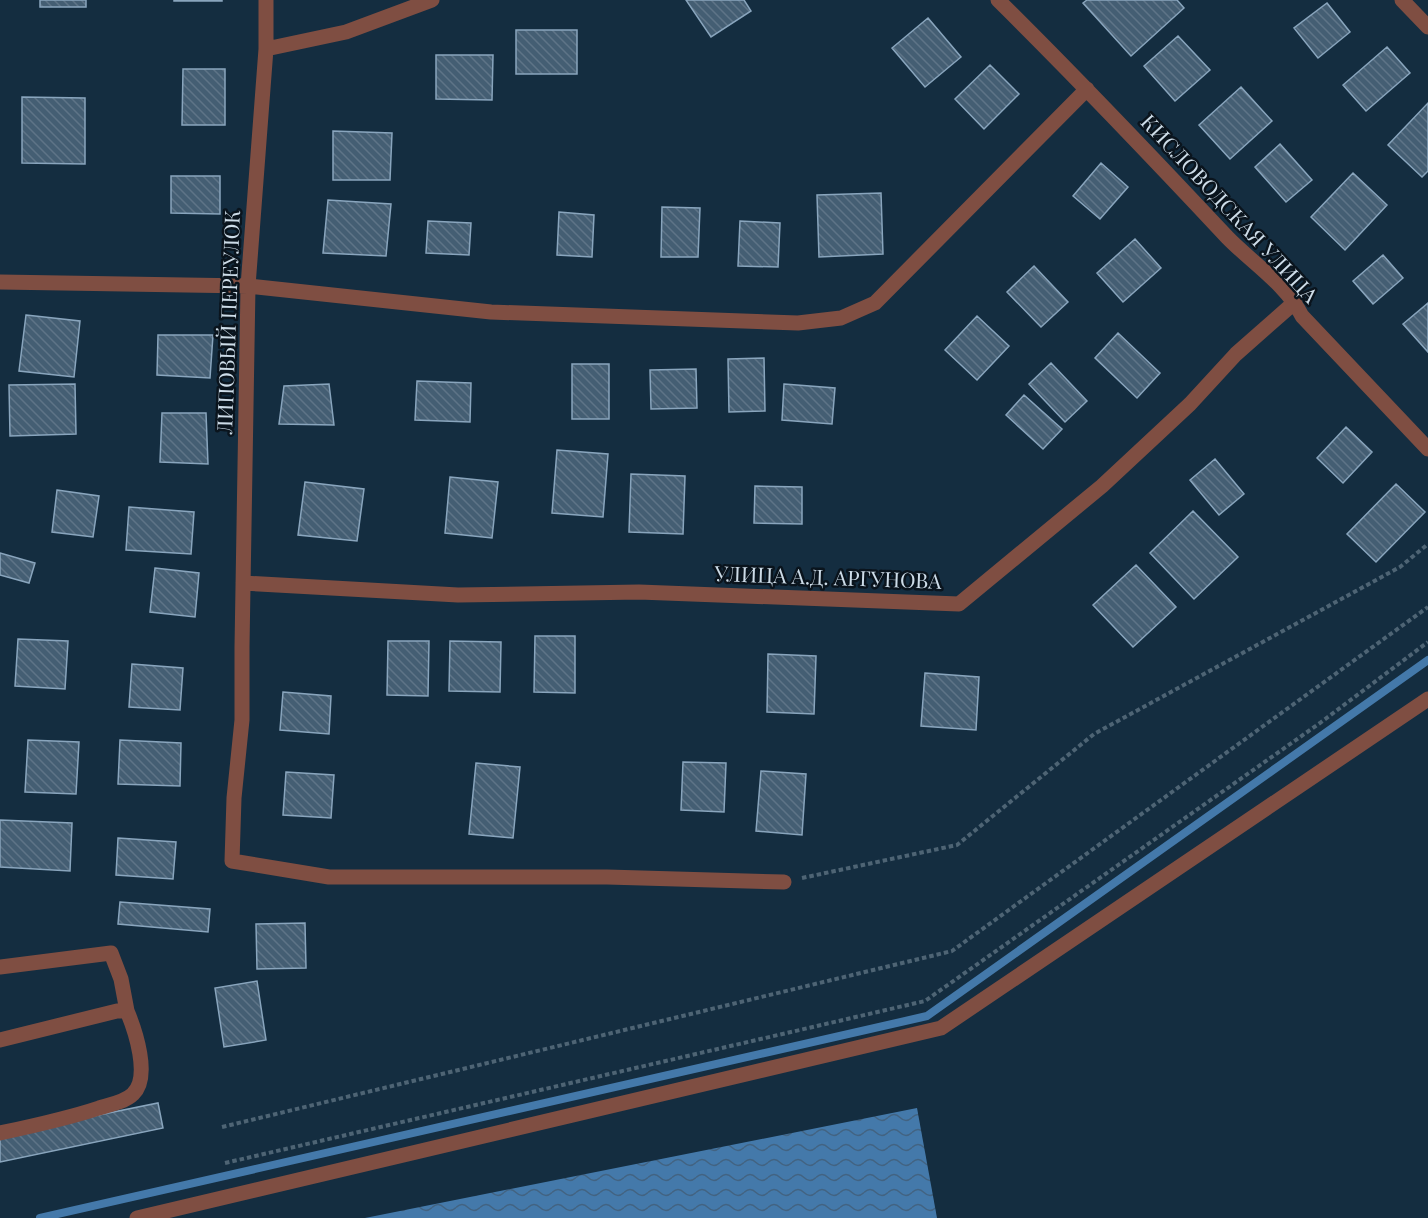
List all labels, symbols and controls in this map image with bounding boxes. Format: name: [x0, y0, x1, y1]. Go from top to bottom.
street label: КИСЛОВОДСКАЯ УЛИЦА: [1136, 107, 1326, 309]
street label: ЛИПОВЫЙ ПЕРЕУЛОК: [209, 209, 245, 436]
street label: УЛИЦА А.Д. АРГУНОВА: [713, 558, 943, 594]

